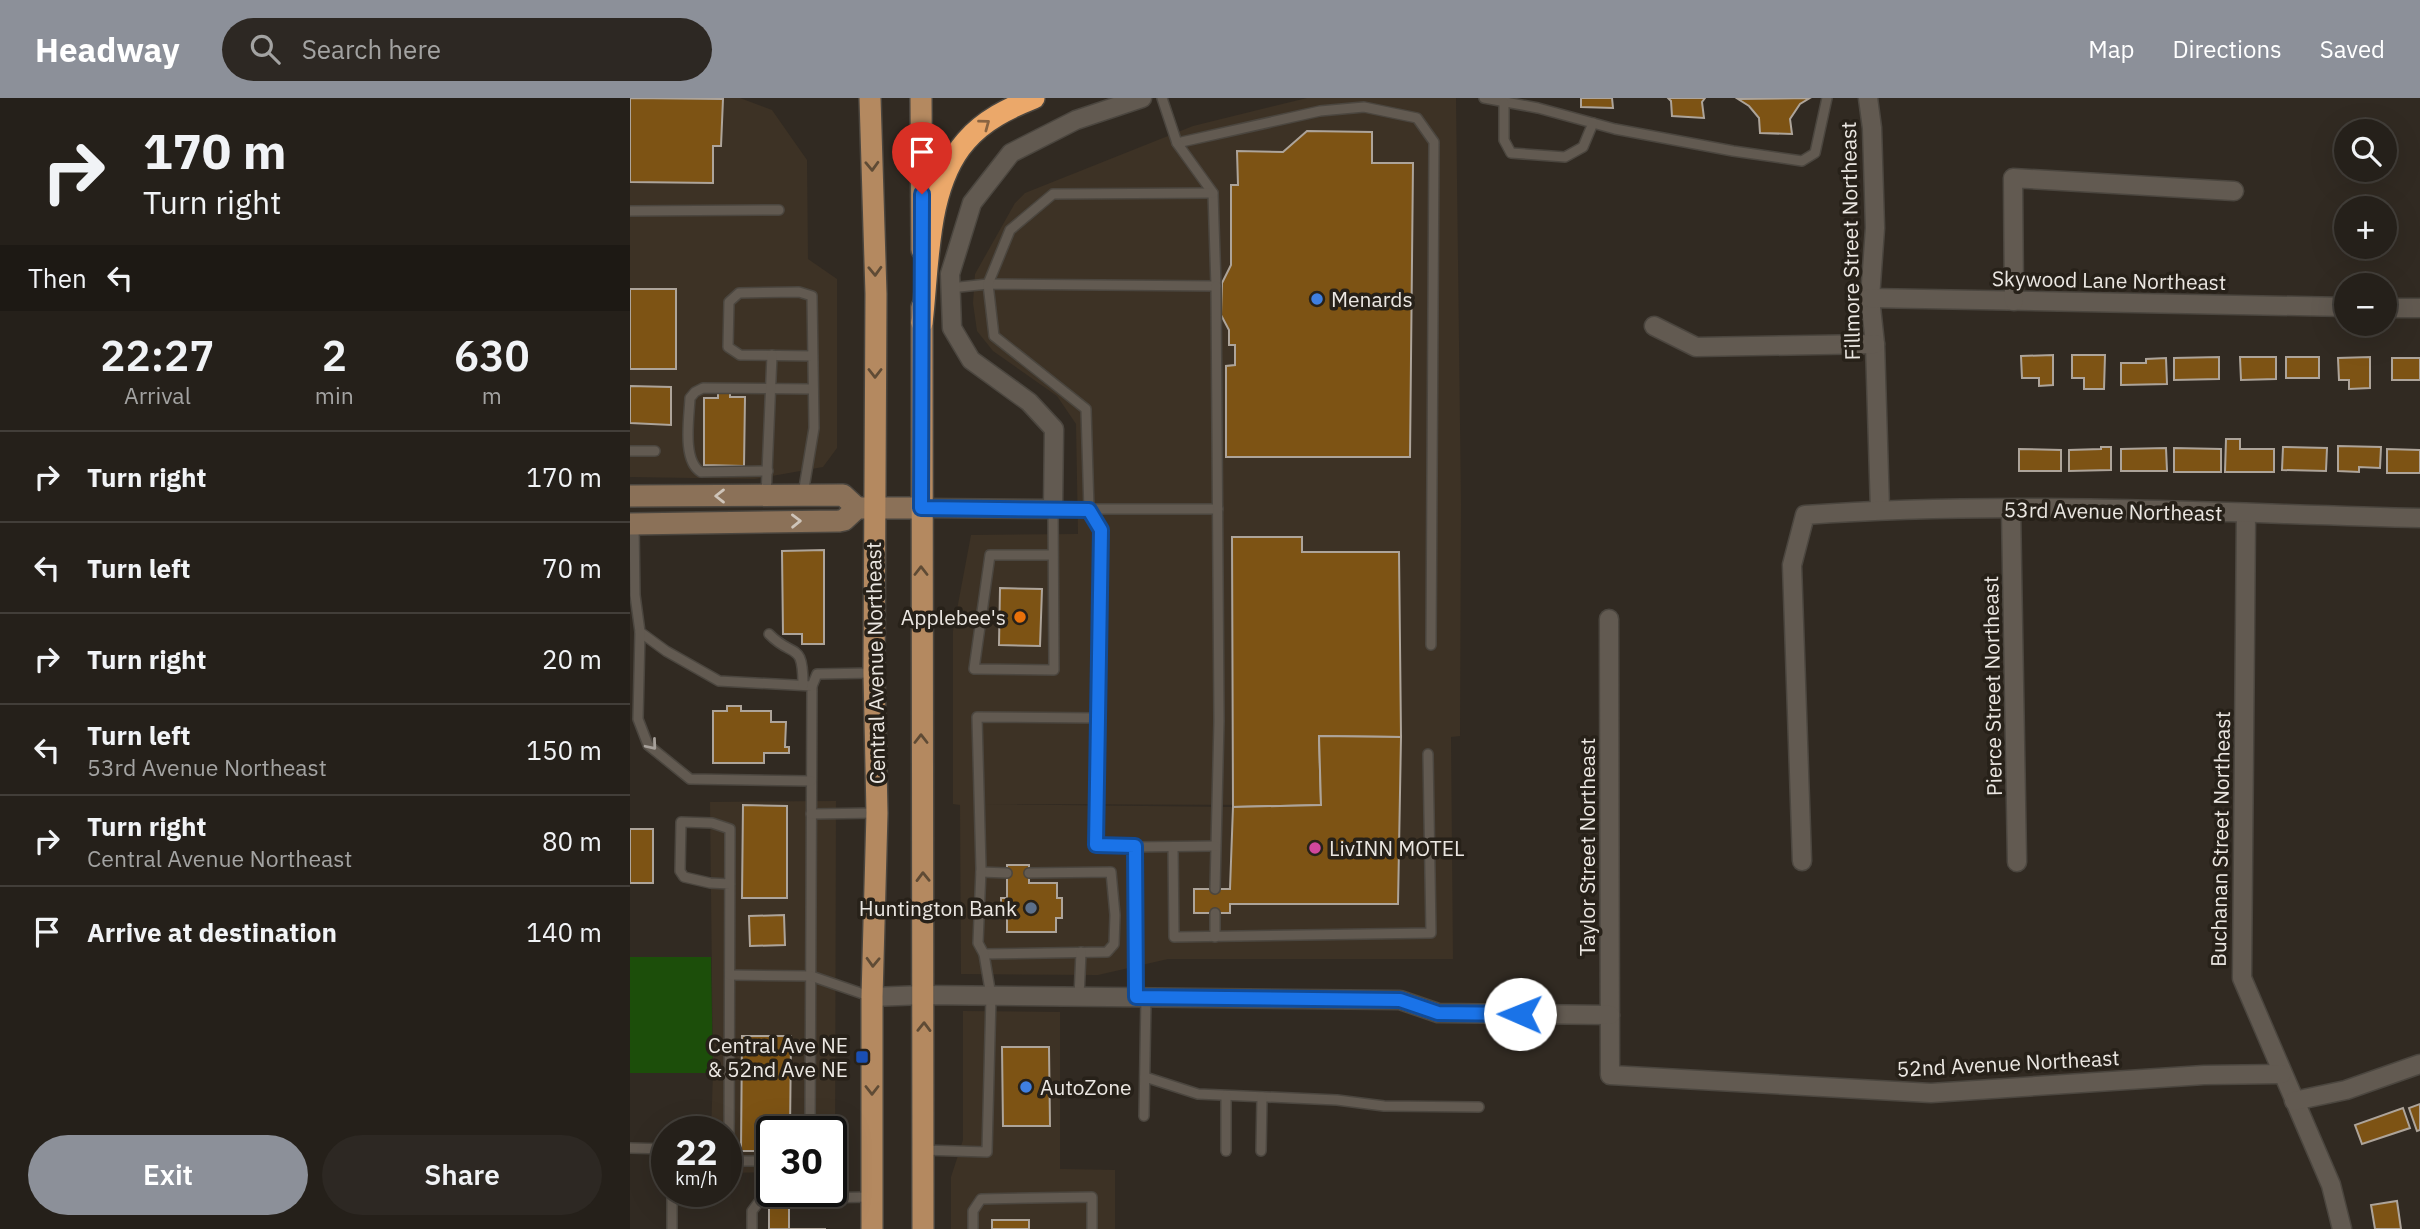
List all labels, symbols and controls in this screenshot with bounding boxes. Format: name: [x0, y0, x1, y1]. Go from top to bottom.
search box: [222, 18, 712, 81]
text: Headway: [35, 28, 180, 71]
icon: search: [246, 30, 284, 68]
text: Search here: [302, 32, 441, 66]
text: Map: [2088, 33, 2134, 65]
text: Directions: [2172, 33, 2282, 65]
text: Saved: [2320, 33, 2385, 65]
text: 170 m: [143, 119, 287, 182]
map controls: [2334, 119, 2397, 336]
button: search: [2334, 119, 2397, 182]
one-way arrow: [977, 120, 989, 133]
street label: Fillmore Street Northeast: [1834, 121, 1866, 361]
pin: [892, 122, 952, 194]
icon: right: [28, 126, 119, 217]
icon: arrive: [903, 133, 941, 171]
one-way arrow: [864, 161, 879, 172]
text: Turn right: [143, 181, 281, 223]
button: +: [2334, 196, 2397, 259]
icon: left: [101, 259, 139, 297]
text: Then: [28, 261, 87, 295]
street label: Skywood Lane Northeast: [1992, 264, 2226, 296]
one-way arrow: [867, 266, 883, 276]
button: −: [2334, 273, 2397, 336]
place label: Menards: [1331, 285, 1413, 313]
marker: Menards: [1309, 291, 1325, 307]
text: 22:27: [100, 328, 215, 383]
text: 2: [322, 328, 347, 383]
text: 630: [454, 328, 530, 383]
one-way arrow: [867, 369, 883, 379]
text: Arrival: [124, 380, 191, 410]
text: min: [315, 380, 354, 410]
text: m: [482, 380, 502, 410]
icon: right: [28, 458, 66, 496]
text: Turn right: [87, 460, 206, 494]
text: 170 m: [526, 460, 602, 494]
one-way arrow: [715, 488, 725, 504]
street label: 53rd Avenue Northeast: [2003, 495, 2223, 527]
one-way arrow: [791, 513, 802, 529]
street label: Central Avenue Northeast: [859, 542, 891, 784]
icon: left: [28, 549, 66, 587]
text: Turn left: [87, 551, 190, 585]
text: 70 m: [542, 551, 602, 585]
one-way arrow: [913, 565, 929, 576]
street label: Pierce Street Northeast: [1976, 576, 2008, 796]
place label: Applebee's: [901, 603, 1006, 631]
marker: Applebee's: [1012, 609, 1028, 625]
icon: right: [28, 640, 66, 678]
text: Turn right: [87, 642, 206, 676]
text: 20 m: [542, 642, 602, 676]
street label: Buchanan Street Northeast: [2204, 711, 2236, 967]
text: Turn left: [87, 718, 190, 752]
icon: left: [28, 731, 66, 769]
text: 150 m: [526, 733, 602, 767]
one-way arrow: [913, 733, 929, 743]
one-way arrow: [644, 737, 657, 750]
street label: Taylor Street Northeast: [1573, 738, 1601, 956]
text: 53rd Avenue Northeast: [87, 752, 327, 782]
text: Turn right: [87, 809, 206, 843]
icon: right: [28, 822, 66, 860]
text: 80 m: [542, 824, 602, 858]
place label: LivINN MOTEL: [1329, 834, 1464, 862]
marker: LivINN MOTEL: [1307, 840, 1323, 856]
text: Central Avenue Northeast: [87, 843, 352, 873]
one-way arrow: [915, 872, 930, 883]
place label: Huntington Bank: [859, 894, 1017, 922]
marker: Huntington Bank: [1023, 900, 1039, 916]
icon: arrive: [28, 913, 66, 951]
text: Arrive at destination: [87, 915, 337, 949]
text: 140 m: [526, 915, 602, 949]
one-way arrow: [865, 957, 880, 968]
position arrow: [1483, 977, 1557, 1051]
one-way arrow: [916, 1021, 931, 1032]
place label: Central Ave NE & 52nd Ave NE: [707, 1031, 848, 1083]
street label: 52nd Avenue Northeast: [1896, 1043, 2120, 1083]
marker: Central Ave NE & 52nd Ave NE: [854, 1049, 870, 1065]
place label: AutoZone: [1040, 1073, 1132, 1101]
marker: AutoZone: [1018, 1079, 1034, 1095]
one-way arrow: [864, 1085, 880, 1096]
speed limit sign: 30: [756, 1116, 847, 1207]
text: 22: [675, 1129, 718, 1175]
button: Exit: [28, 1135, 308, 1215]
button: Share: [322, 1135, 602, 1215]
text: km/h: [675, 1167, 718, 1190]

